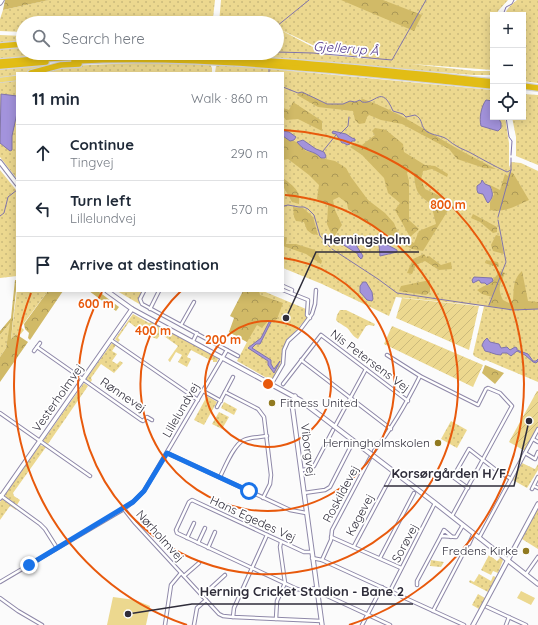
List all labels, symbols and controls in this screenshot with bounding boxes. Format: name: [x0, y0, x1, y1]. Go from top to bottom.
map controls: [490, 12, 526, 120]
button: +: [490, 12, 526, 48]
search box: [16, 16, 284, 60]
icon: search: [30, 27, 52, 49]
text: Search here: [62, 29, 145, 48]
water label: Gjellerup Å: [313, 38, 380, 58]
button: −: [490, 48, 526, 84]
button: locate: [490, 84, 526, 120]
text: 11 min: [32, 88, 80, 109]
text: Walk · 860 m: [191, 90, 268, 106]
text: Continue: [70, 135, 134, 154]
icon: ahead: [32, 142, 54, 164]
text: 290 m: [230, 145, 268, 161]
text: Tingvej: [70, 154, 114, 170]
text: Turn left: [70, 191, 132, 210]
text: 800 m: [430, 197, 466, 212]
icon: left: [32, 198, 54, 220]
text: 570 m: [231, 201, 268, 217]
text: Lillelundvej: [70, 210, 136, 226]
callout: Herningsholm: [316, 227, 419, 252]
text: Herningsholm: [324, 231, 410, 247]
icon: arrive: [32, 254, 54, 276]
text: Arrive at destination: [70, 255, 219, 274]
text: 600 m: [78, 296, 114, 311]
text: 400 m: [135, 323, 171, 338]
street label: Nis Petersens Vej: [328, 326, 413, 395]
text: 200 m: [205, 332, 241, 347]
street label: Vesterholmvej: [29, 361, 87, 435]
street label: Rønnevej: [97, 374, 149, 415]
centre of rings: [261, 377, 275, 391]
street label: Lillelundvej: [159, 380, 202, 440]
place label: Fitness United: [280, 395, 358, 410]
marker: Fitness United: [267, 398, 277, 408]
street label: Viborgvej: [298, 423, 319, 477]
place label: Herningholmskolen: [323, 435, 430, 450]
marker: Herningholmskolen: [433, 438, 443, 448]
callout: Korsørgården H/F: [384, 461, 514, 486]
street label: Roskildevej: [319, 463, 362, 525]
text: Korsørgården H/F: [392, 465, 506, 481]
route start: [240, 482, 258, 500]
street label: Køgevej: [342, 491, 377, 538]
street label: Hans Egedes Vej: [208, 492, 299, 545]
street label: Nørholmvej: [133, 507, 188, 565]
street label: Sorøvej: [388, 521, 421, 565]
place label: Fredens Kirke: [442, 543, 518, 558]
marker: Fredens Kirke: [521, 546, 531, 556]
route end: [20, 556, 38, 574]
callout: Herning Cricket Stadion - Bane 2: [192, 579, 413, 604]
text: Herning Cricket Stadion - Bane 2: [200, 583, 404, 599]

